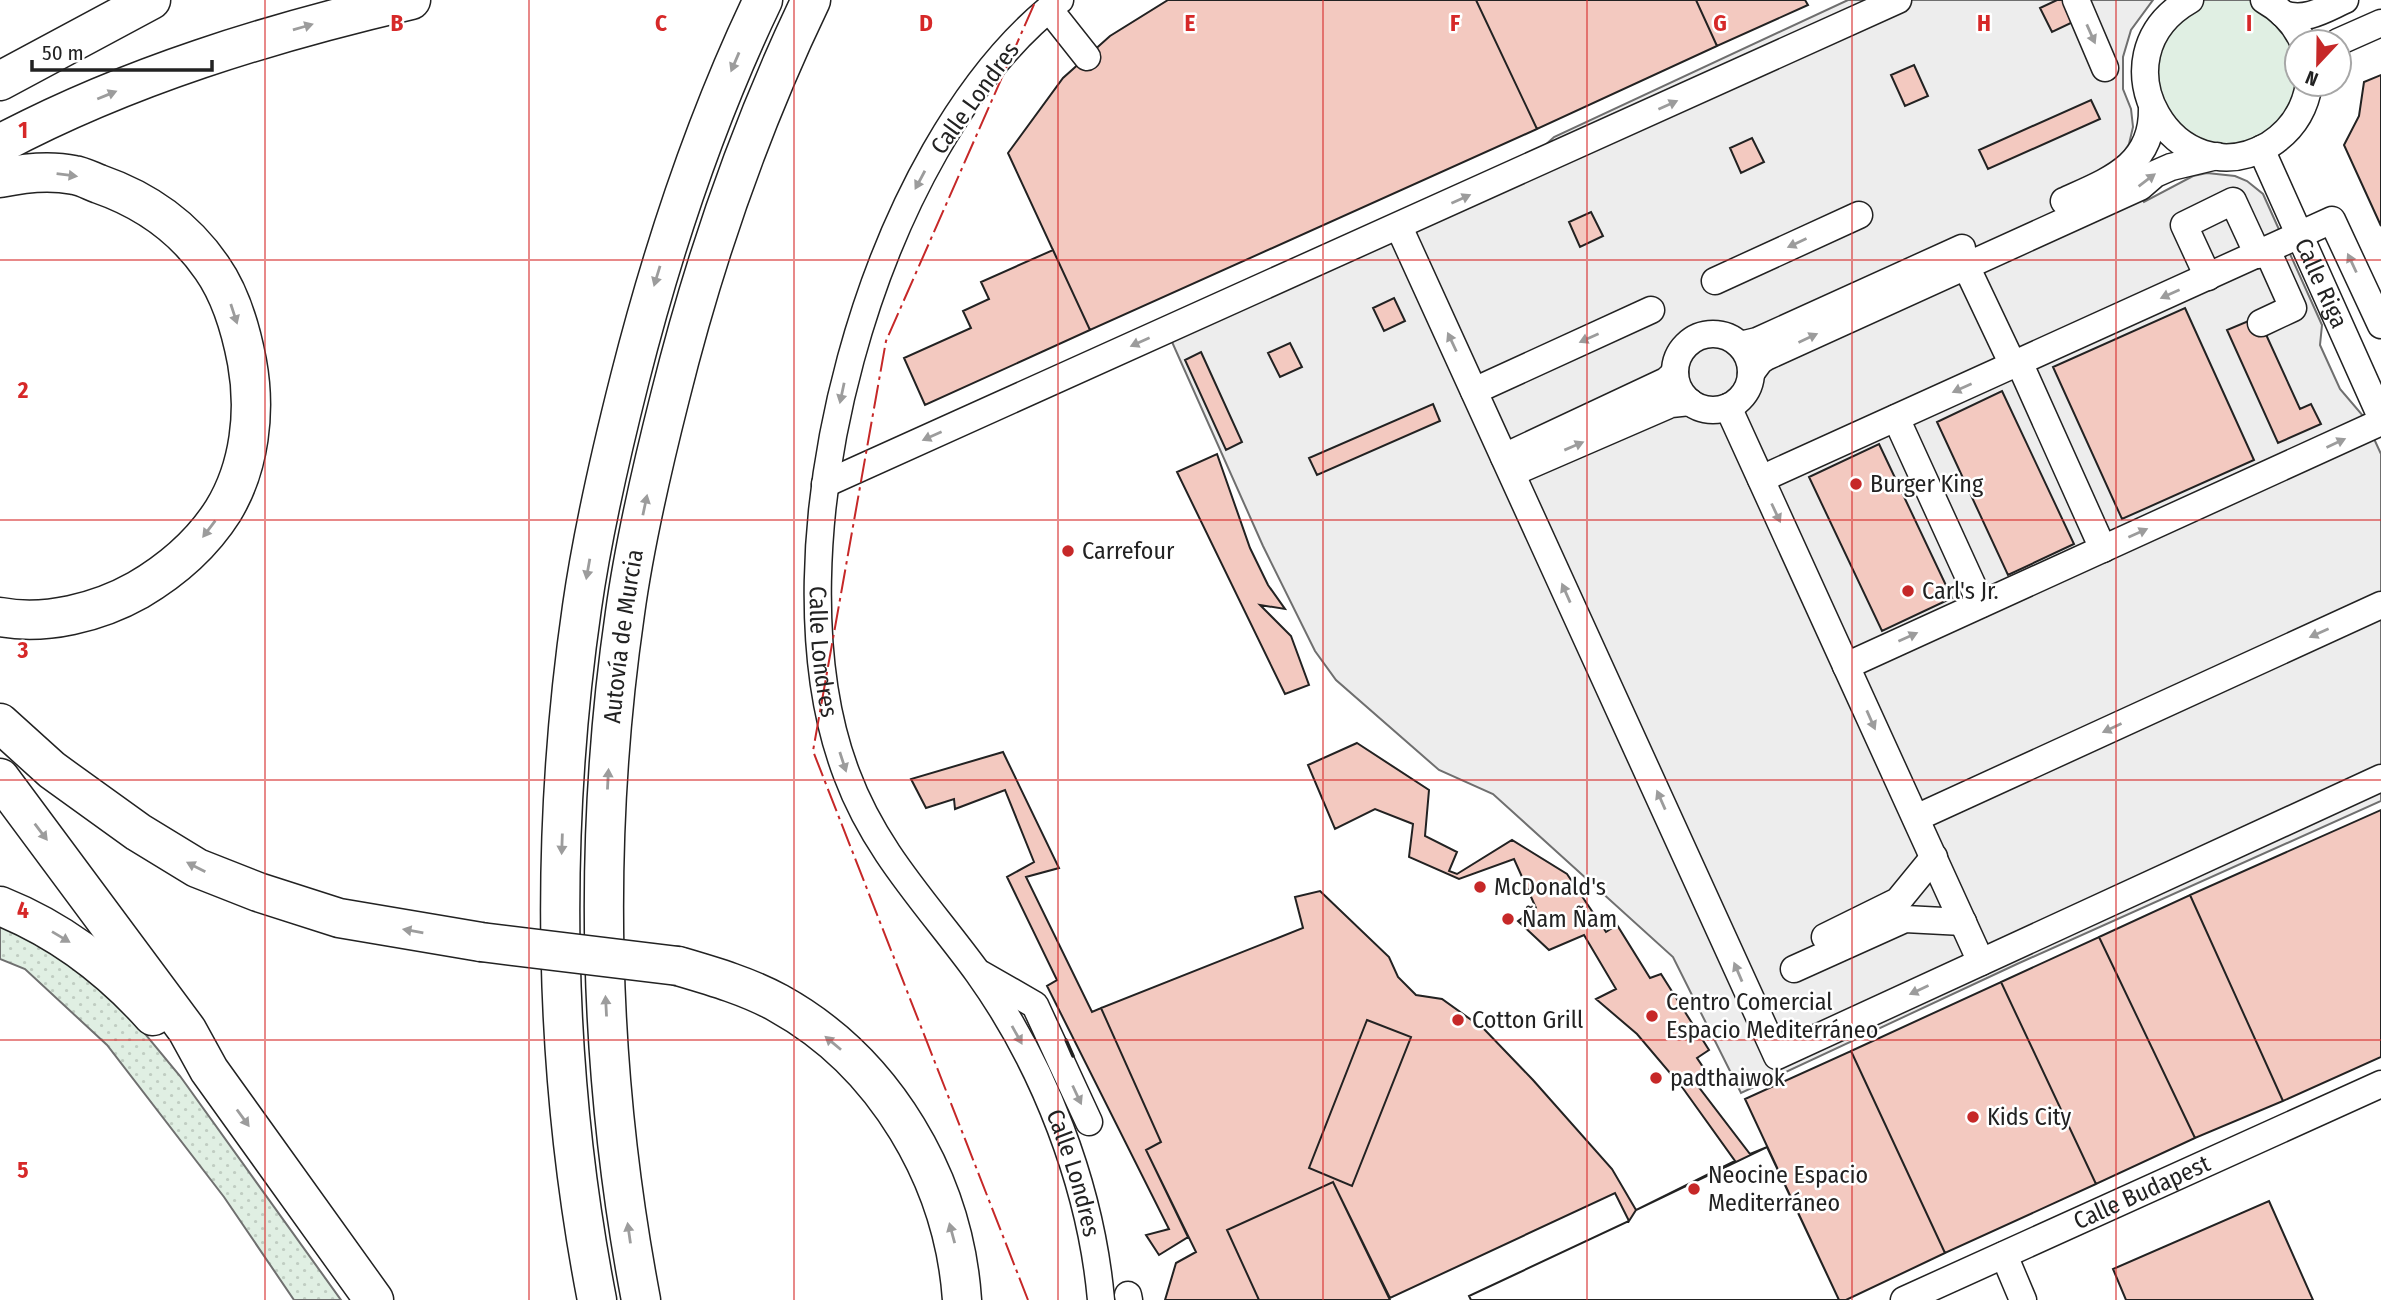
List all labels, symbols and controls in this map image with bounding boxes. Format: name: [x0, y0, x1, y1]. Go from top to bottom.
text: B: [391, 9, 404, 37]
text: C: [655, 9, 667, 37]
text: D: [919, 9, 933, 37]
text: E: [1185, 9, 1196, 37]
text: F: [1450, 9, 1460, 37]
text: G: [1713, 9, 1727, 37]
text: H: [1977, 9, 1991, 37]
text: I: [2246, 9, 2252, 37]
one-way arrow: [292, 22, 313, 32]
one-way arrow: [2085, 24, 2097, 44]
scale bar: [32, 28, 212, 72]
north arrow: [2283, 28, 2353, 98]
street label: Calle Londres: [925, 37, 1025, 159]
text: 50 m: [42, 40, 84, 66]
one-way arrow: [729, 52, 740, 73]
text: N: [2302, 66, 2321, 91]
one-way arrow: [96, 90, 117, 101]
one-way arrow: [1658, 99, 1678, 111]
text: 1: [18, 116, 28, 144]
one-way arrow: [57, 170, 79, 181]
one-way arrow: [914, 170, 926, 189]
one-way arrow: [2138, 173, 2157, 187]
one-way arrow: [1451, 193, 1471, 205]
street label: Calle Riga: [2289, 234, 2353, 332]
one-way arrow: [1787, 238, 1807, 249]
one-way arrow: [2346, 253, 2358, 273]
one-way arrow: [652, 266, 662, 287]
one-way arrow: [2160, 288, 2180, 300]
one-way arrow: [229, 303, 239, 324]
one-way arrow: [1446, 332, 1458, 352]
one-way arrow: [1579, 332, 1599, 344]
one-way arrow: [1798, 332, 1818, 344]
one-way arrow: [1129, 337, 1150, 348]
text: 2: [17, 376, 29, 404]
one-way arrow: [837, 382, 848, 404]
one-way arrow: [1952, 383, 1973, 394]
one-way arrow: [922, 430, 942, 442]
one-way arrow: [2326, 437, 2346, 449]
one-way arrow: [1564, 440, 1584, 452]
place label: Burger King: [1870, 470, 1984, 498]
marker: Burger King: [1848, 476, 1864, 492]
one-way arrow: [639, 494, 650, 516]
one-way arrow: [1771, 503, 1782, 523]
one-way arrow: [202, 520, 216, 538]
one-way arrow: [2128, 527, 2148, 539]
place label: Carrefour: [1082, 537, 1175, 565]
marker: Carrefour: [1060, 543, 1076, 559]
street label: Autovía de Murcia: [598, 547, 649, 724]
one-way arrow: [582, 558, 593, 580]
place label: Carl's Jr.: [1922, 577, 1999, 605]
one-way arrow: [1560, 583, 1571, 604]
marker: Carl's Jr.: [1900, 583, 1916, 599]
street label: Calle Londres: [804, 586, 844, 720]
one-way arrow: [2309, 627, 2329, 639]
one-way arrow: [1898, 631, 1918, 643]
text: 3: [17, 636, 29, 664]
one-way arrow: [1865, 710, 1877, 730]
one-way arrow: [2102, 722, 2122, 734]
one-way arrow: [838, 752, 848, 773]
one-way arrow: [603, 768, 614, 790]
one-way arrow: [1655, 790, 1666, 811]
one-way arrow: [34, 823, 49, 841]
one-way arrow: [556, 833, 567, 855]
one-way arrow: [186, 861, 206, 872]
place label: McDonald's: [1494, 873, 1606, 901]
marker: McDonald's: [1472, 879, 1488, 895]
text: 4: [17, 896, 29, 924]
place label: Ñam Ñam: [1522, 905, 1617, 933]
marker: Ñam Ñam: [1500, 911, 1516, 927]
one-way arrow: [402, 925, 424, 936]
one-way arrow: [51, 931, 70, 943]
one-way arrow: [1732, 961, 1743, 982]
one-way arrow: [1909, 984, 1929, 996]
place label: Centro Comercial Espacio Mediterráneo: [1666, 988, 1878, 1044]
one-way arrow: [601, 995, 612, 1017]
place label: Cotton Grill: [1472, 1006, 1583, 1034]
marker: Centro Comercial Espacio Mediterráneo: [1644, 1008, 1660, 1024]
marker: Cotton Grill: [1450, 1012, 1466, 1028]
one-way arrow: [1011, 1025, 1023, 1045]
one-way arrow: [825, 1036, 842, 1051]
place label: padthaiwok: [1670, 1064, 1786, 1092]
marker: padthaiwok: [1648, 1070, 1664, 1086]
one-way arrow: [1071, 1085, 1082, 1105]
place label: Kids City: [1987, 1103, 2072, 1131]
street label: Calle Londres: [1041, 1105, 1106, 1239]
one-way arrow: [236, 1109, 250, 1127]
marker: Kids City: [1965, 1109, 1981, 1125]
street label: Calle Budapest: [2069, 1149, 2214, 1235]
text: 5: [17, 1156, 29, 1184]
place label: Neocine Espacio Mediterráneo: [1708, 1161, 1868, 1217]
marker: Neocine Espacio Mediterráneo: [1686, 1181, 1702, 1197]
one-way arrow: [624, 1222, 635, 1244]
one-way arrow: [946, 1222, 956, 1243]

